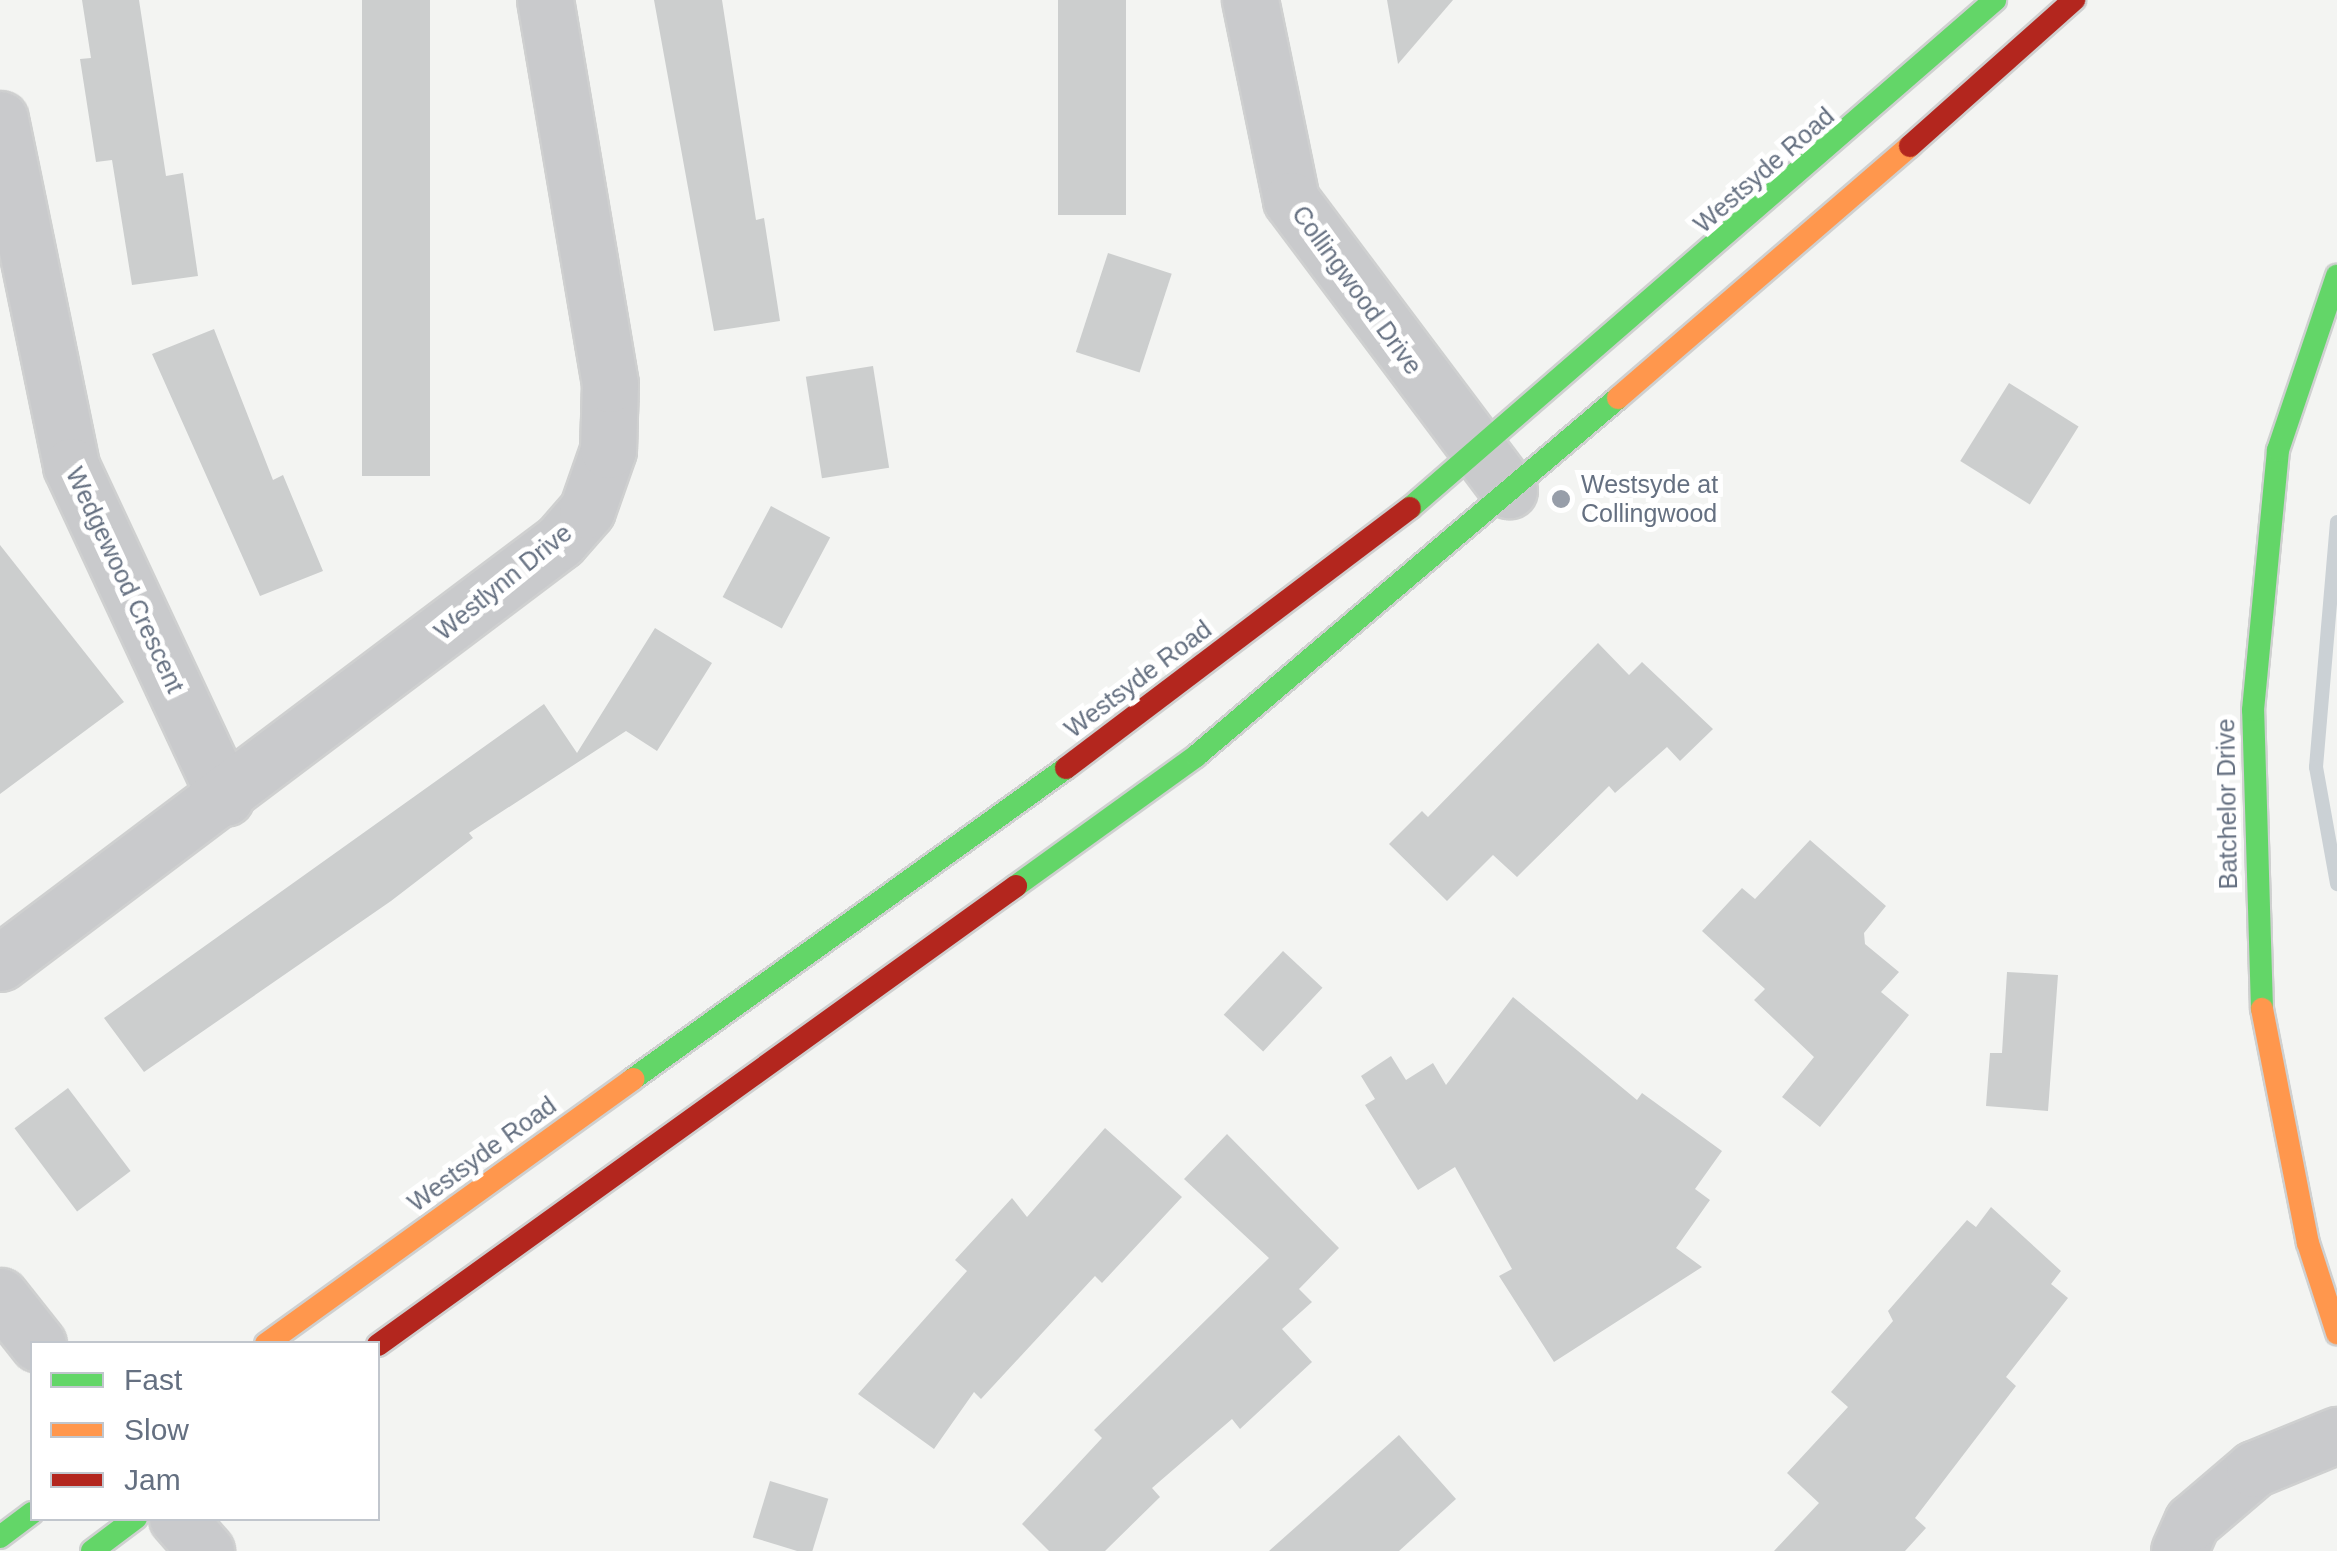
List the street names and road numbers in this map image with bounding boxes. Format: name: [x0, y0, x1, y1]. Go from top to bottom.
street label: Westsyde Road: [1688, 101, 1840, 239]
street label: Collingwood Drive: [1286, 200, 1428, 380]
street label: Wedgewood Crescent: [60, 462, 190, 698]
street label: Westlynn Drive: [428, 518, 578, 646]
street label: Westsyde Road: [1059, 614, 1217, 744]
street label: Batchelor Drive: [2211, 718, 2243, 890]
street label: Westsyde Road: [402, 1090, 562, 1218]

